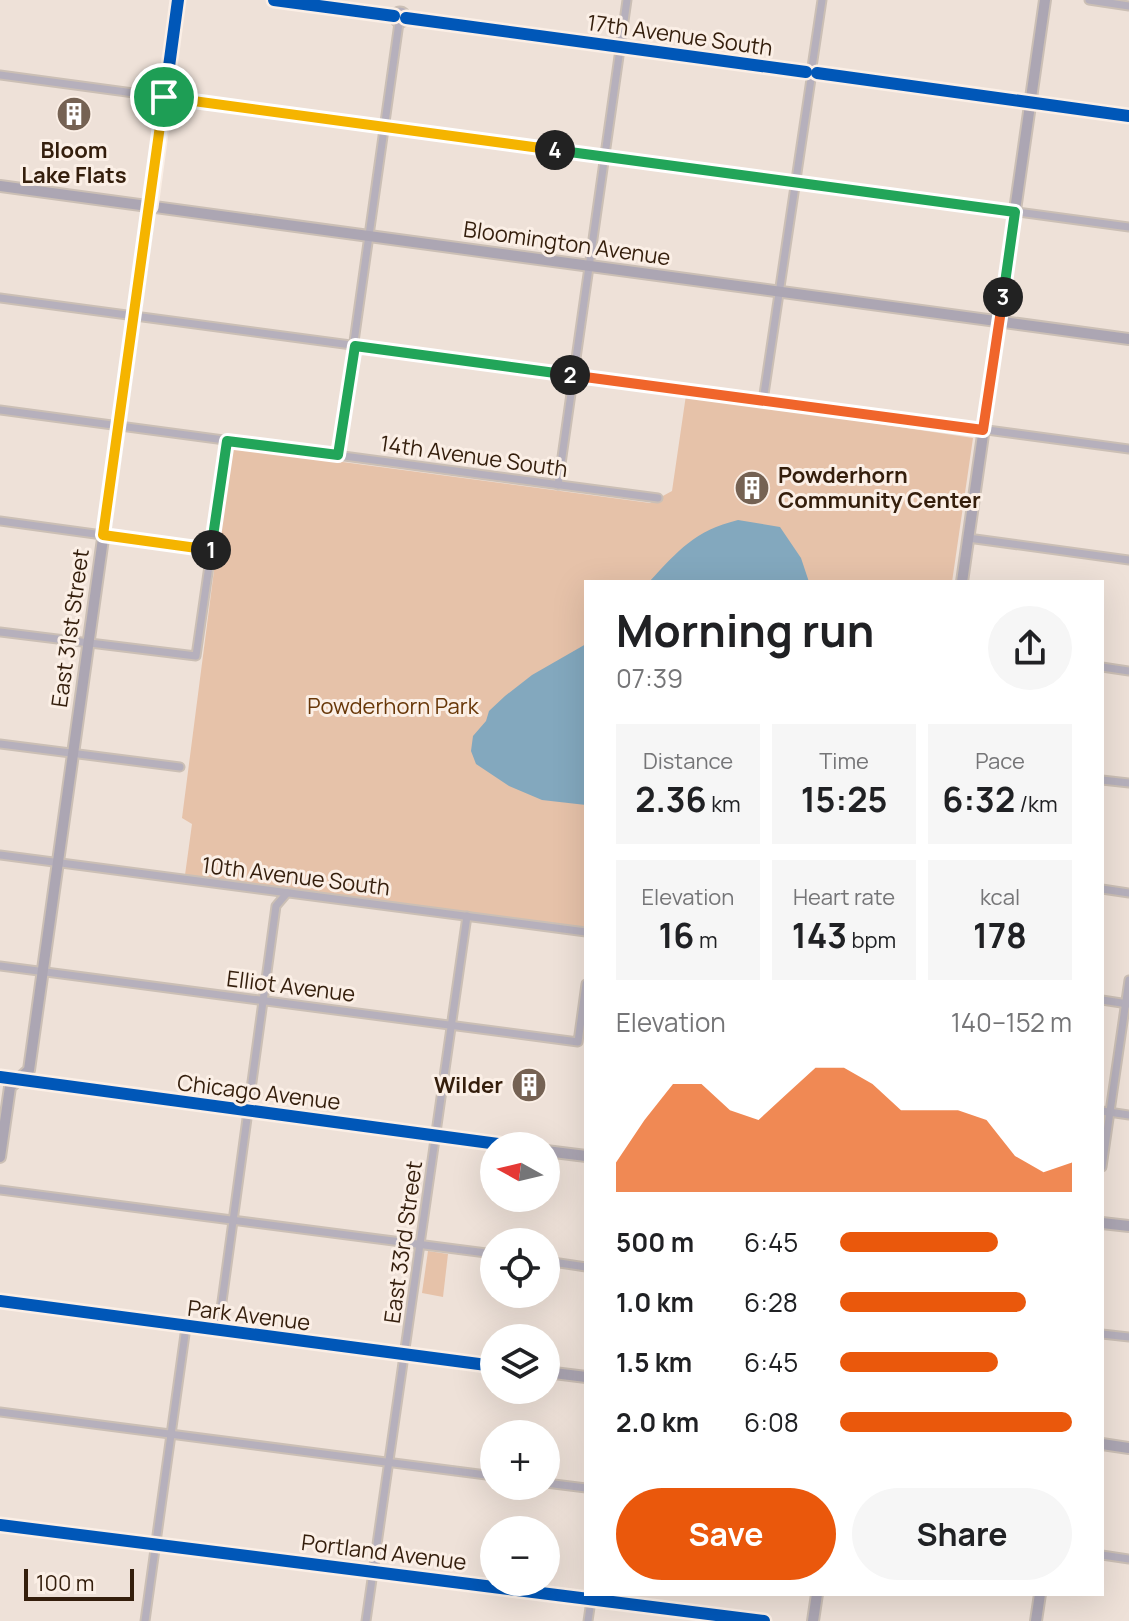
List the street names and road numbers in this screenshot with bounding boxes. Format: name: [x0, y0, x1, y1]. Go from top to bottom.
street label: 17th Avenue South: [585, 7, 775, 63]
street label: Bloomington Avenue: [462, 214, 673, 272]
street label: 14th Avenue South: [378, 428, 570, 484]
street label: East 31st Street: [44, 547, 96, 709]
street label: 10th Avenue South: [200, 850, 392, 902]
street label: Elliot Avenue: [225, 963, 357, 1009]
street label: Chicago Avenue: [176, 1067, 342, 1117]
street label: East 33rd Street: [377, 1159, 429, 1325]
street label: Park Avenue: [186, 1293, 312, 1337]
street label: Portland Avenue: [300, 1527, 468, 1577]

